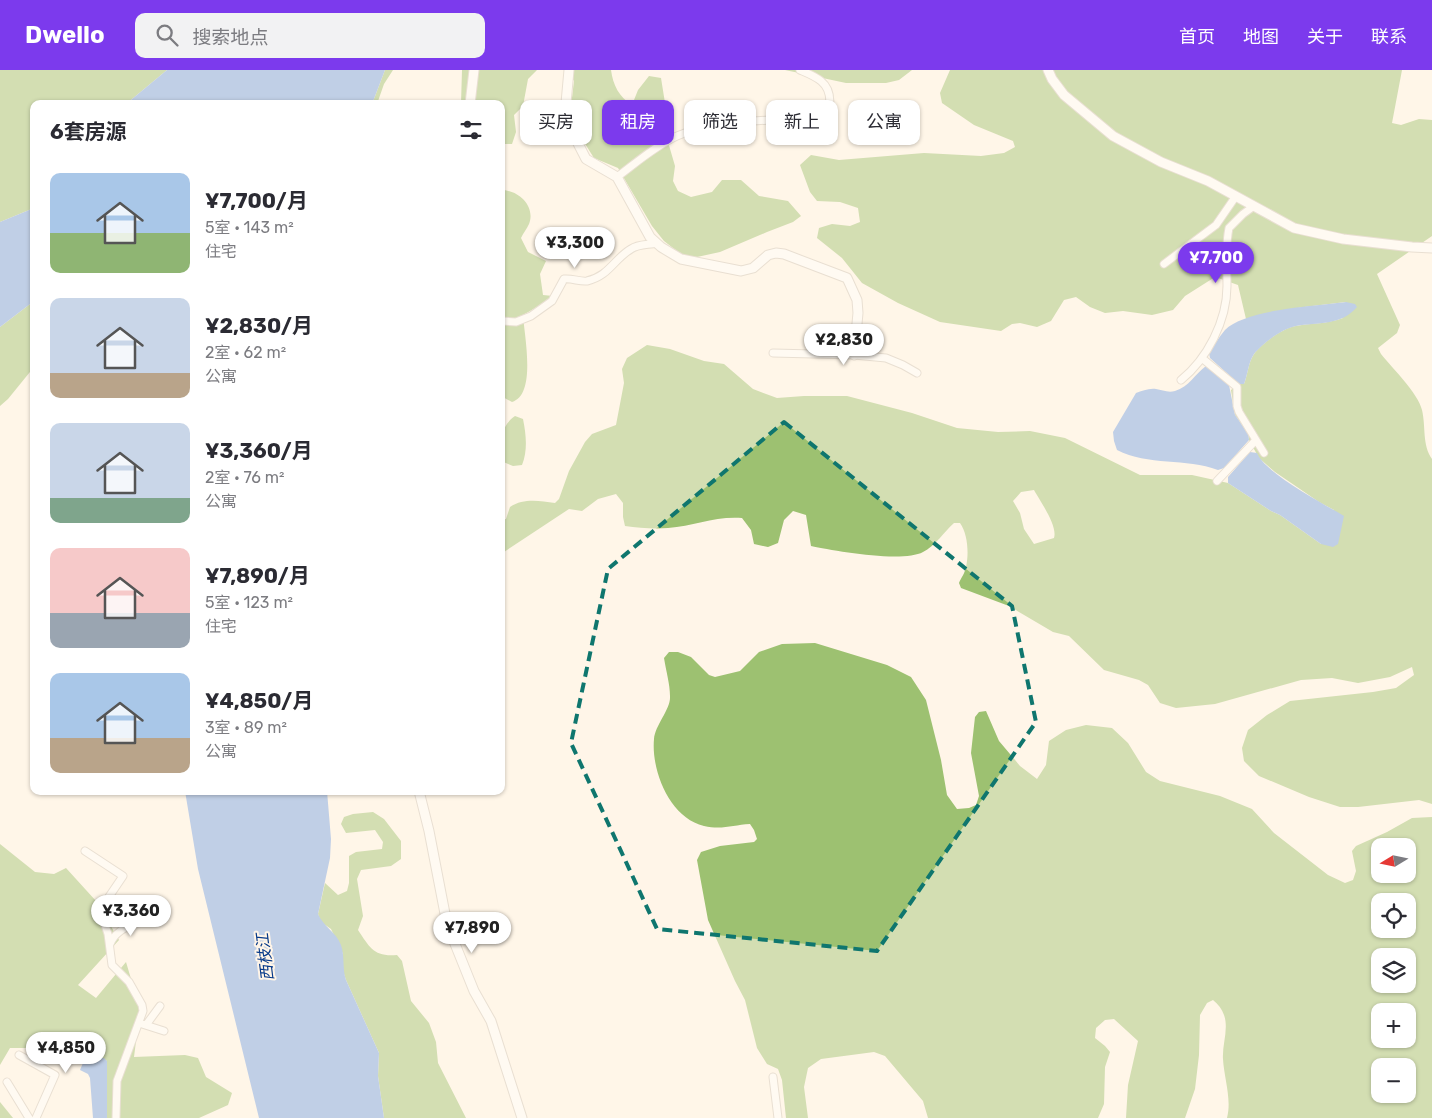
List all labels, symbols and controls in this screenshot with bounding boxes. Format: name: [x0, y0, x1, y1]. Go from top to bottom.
search box: [135, 13, 485, 58]
text: Dwello: [25, 21, 105, 49]
icon: search: [153, 21, 181, 49]
text: 搜索地点: [193, 26, 269, 49]
text: 首页: [1179, 26, 1215, 48]
text: 地图: [1243, 26, 1279, 48]
text: 关于: [1307, 26, 1343, 48]
text: 联系: [1371, 26, 1407, 48]
chip: 买房: [520, 100, 592, 145]
chip: 租房: [602, 100, 674, 145]
chip: 筛选: [684, 100, 756, 145]
chip: 新上: [766, 100, 838, 145]
chip: 公寓: [848, 100, 920, 145]
icon: filters: [457, 116, 485, 144]
text: 6套房源: [50, 119, 127, 144]
text: ¥7,700/月: [205, 188, 308, 213]
icon: home: [90, 193, 150, 253]
text: 5室 · 143 m²: [205, 218, 294, 237]
pin: ¥3,300: [534, 226, 616, 269]
text: ¥3,300: [546, 233, 604, 252]
text: 住宅: [205, 242, 237, 261]
pin: ¥7,700: [1175, 242, 1257, 284]
text: ¥7,700: [1189, 248, 1243, 267]
text: ¥2,830/月: [205, 313, 313, 338]
icon: home: [90, 318, 150, 378]
pin: ¥2,830: [803, 324, 885, 366]
text: ¥2,830: [815, 330, 873, 349]
text: 2室 · 62 m²: [205, 343, 286, 362]
text: 公寓: [205, 367, 237, 386]
text: ¥3,360/月: [205, 438, 313, 463]
icon: home: [90, 443, 150, 503]
text: 2室 · 76 m²: [205, 468, 284, 487]
text: 公寓: [205, 492, 237, 511]
text: ¥7,890/月: [205, 563, 310, 588]
icon: home: [90, 568, 150, 628]
text: 5室 · 123 m²: [205, 593, 293, 612]
text: 住宅: [205, 617, 237, 636]
text: ¥4,850/月: [205, 688, 313, 713]
icon: home: [90, 693, 150, 753]
text: 3室 · 89 m²: [205, 718, 287, 737]
text: 公寓: [205, 742, 237, 761]
north arrow: [1371, 838, 1416, 882]
map controls: [1371, 838, 1416, 1103]
button: locate: [1371, 893, 1416, 938]
pin: ¥3,360: [90, 894, 172, 937]
text: ¥3,360: [102, 901, 160, 920]
pin: ¥7,890: [431, 912, 513, 954]
text: ¥7,890: [444, 918, 500, 937]
water label: 西枝江: [252, 930, 277, 982]
button: layers: [1371, 948, 1416, 993]
button: +: [1371, 1003, 1416, 1048]
pin: ¥4,850: [25, 1032, 107, 1074]
text: ¥4,850: [37, 1038, 95, 1057]
button: −: [1371, 1058, 1416, 1103]

